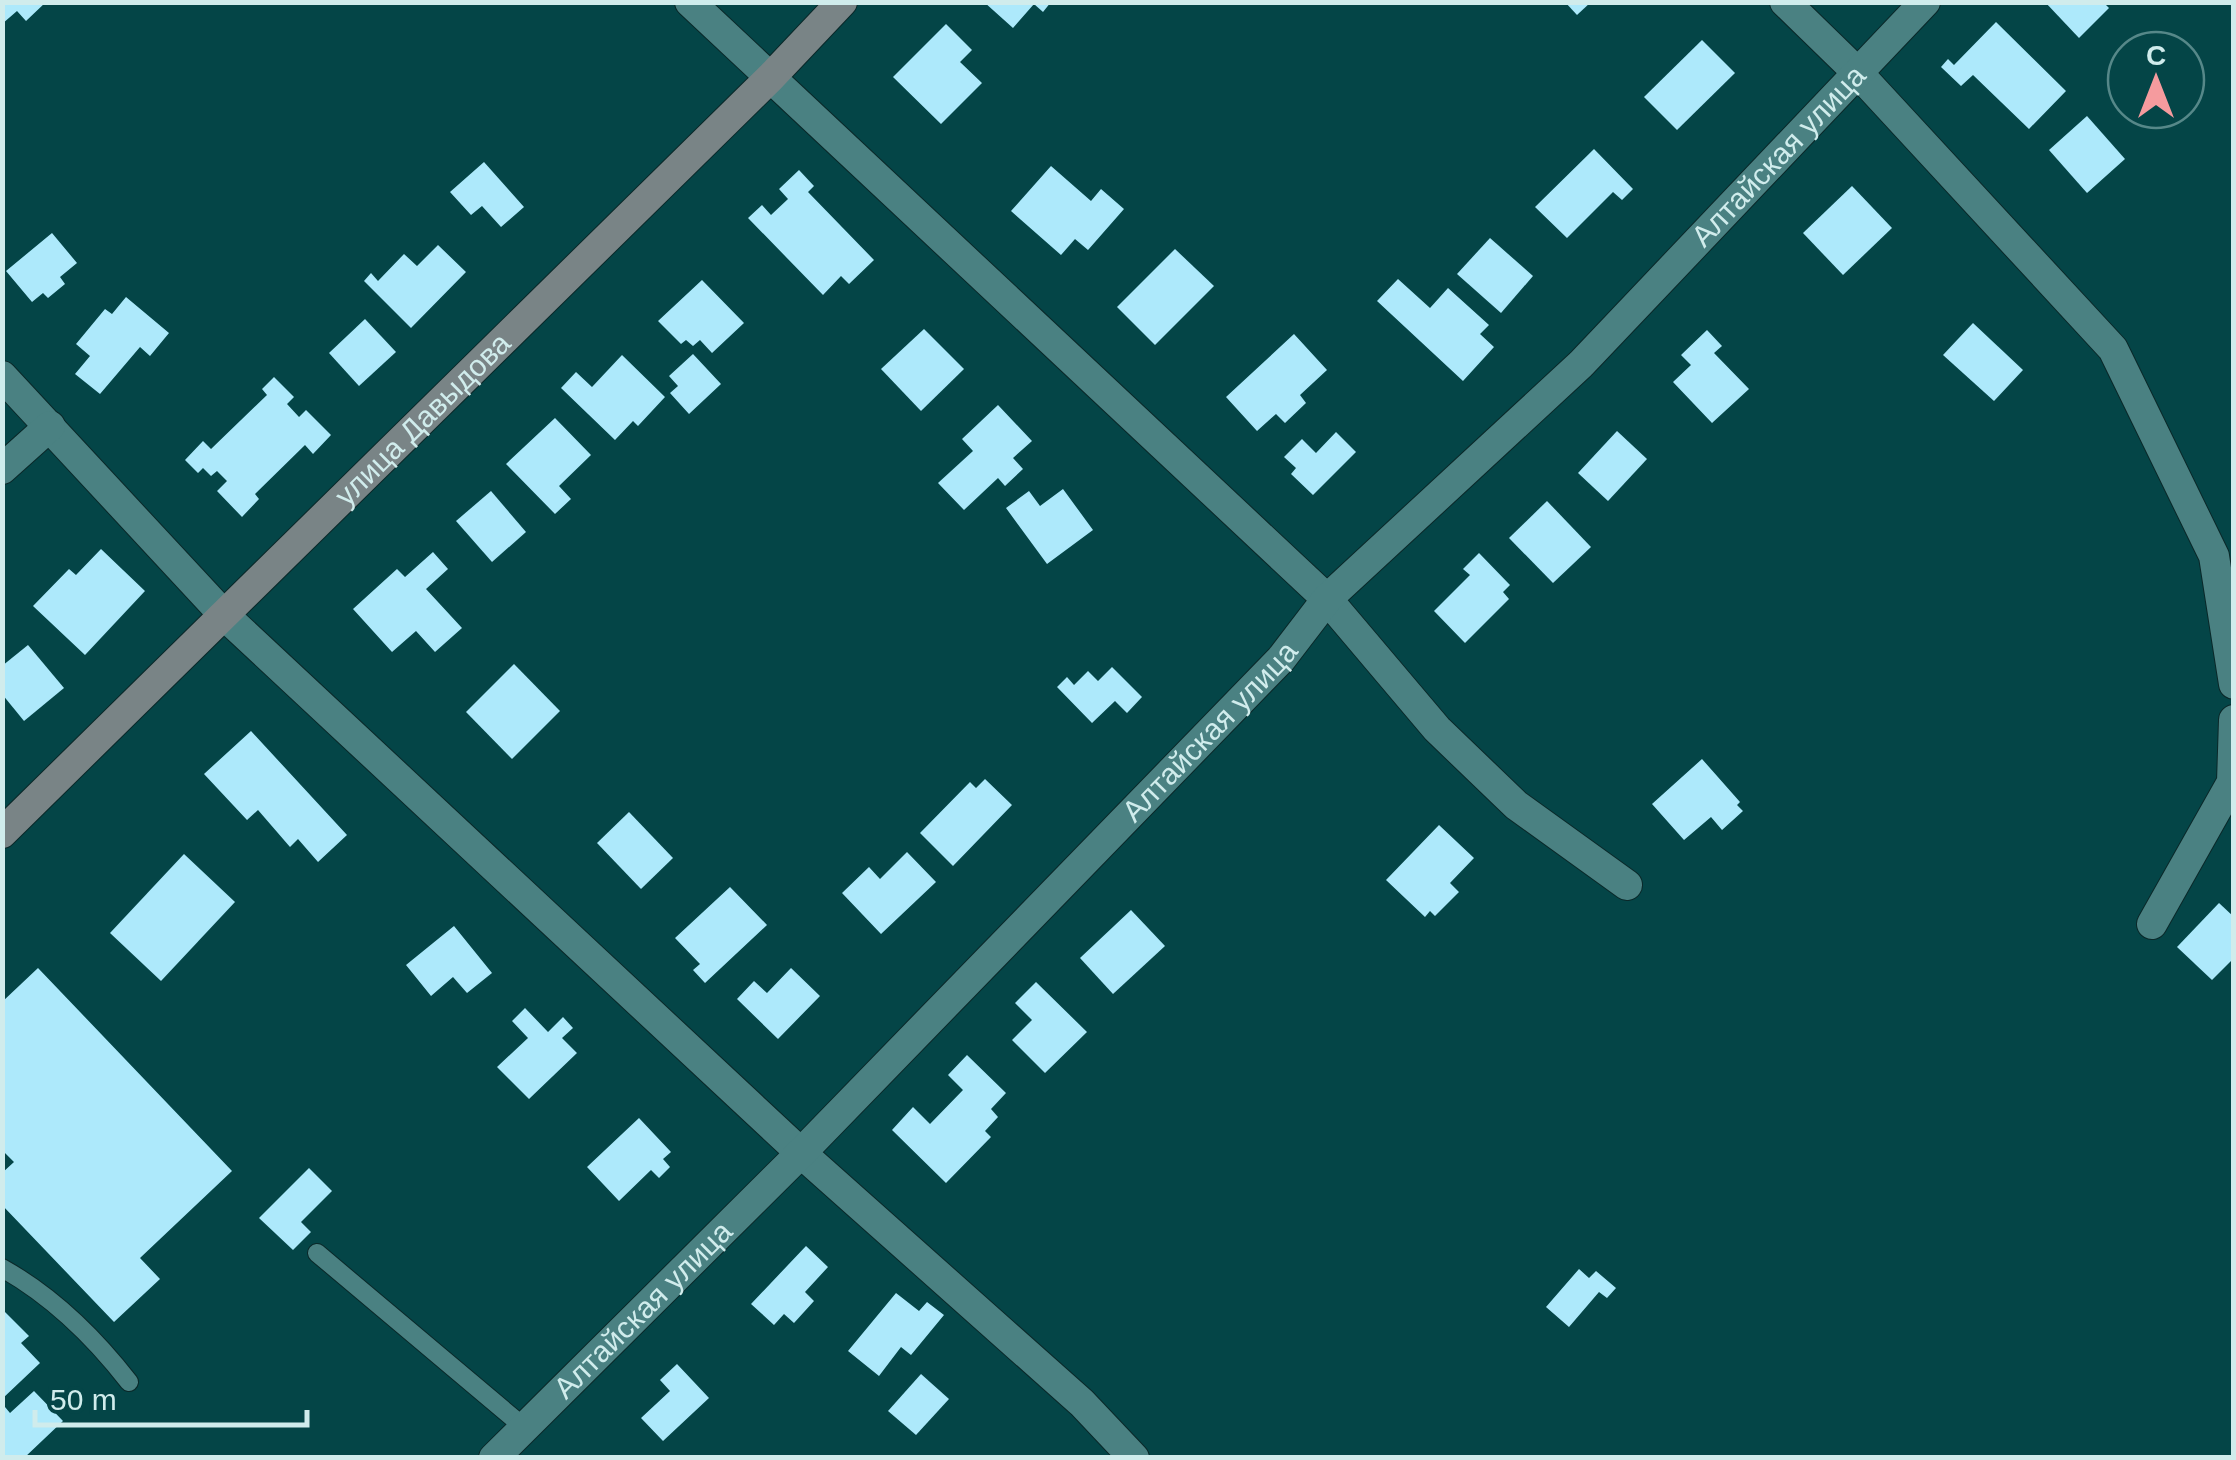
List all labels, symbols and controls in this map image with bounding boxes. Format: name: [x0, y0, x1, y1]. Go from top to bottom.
north arrow: [2106, 30, 2206, 130]
text: С: [2146, 40, 2166, 71]
street label: Алтайская улица: [1685, 58, 1872, 253]
street label: улица Давыдова: [328, 326, 517, 512]
street label: Алтайская улица: [1115, 635, 1304, 828]
street label: Алтайская улица: [547, 1214, 739, 1405]
scale bar: [35, 1365, 308, 1427]
text: 50 m: [50, 1383, 117, 1416]

